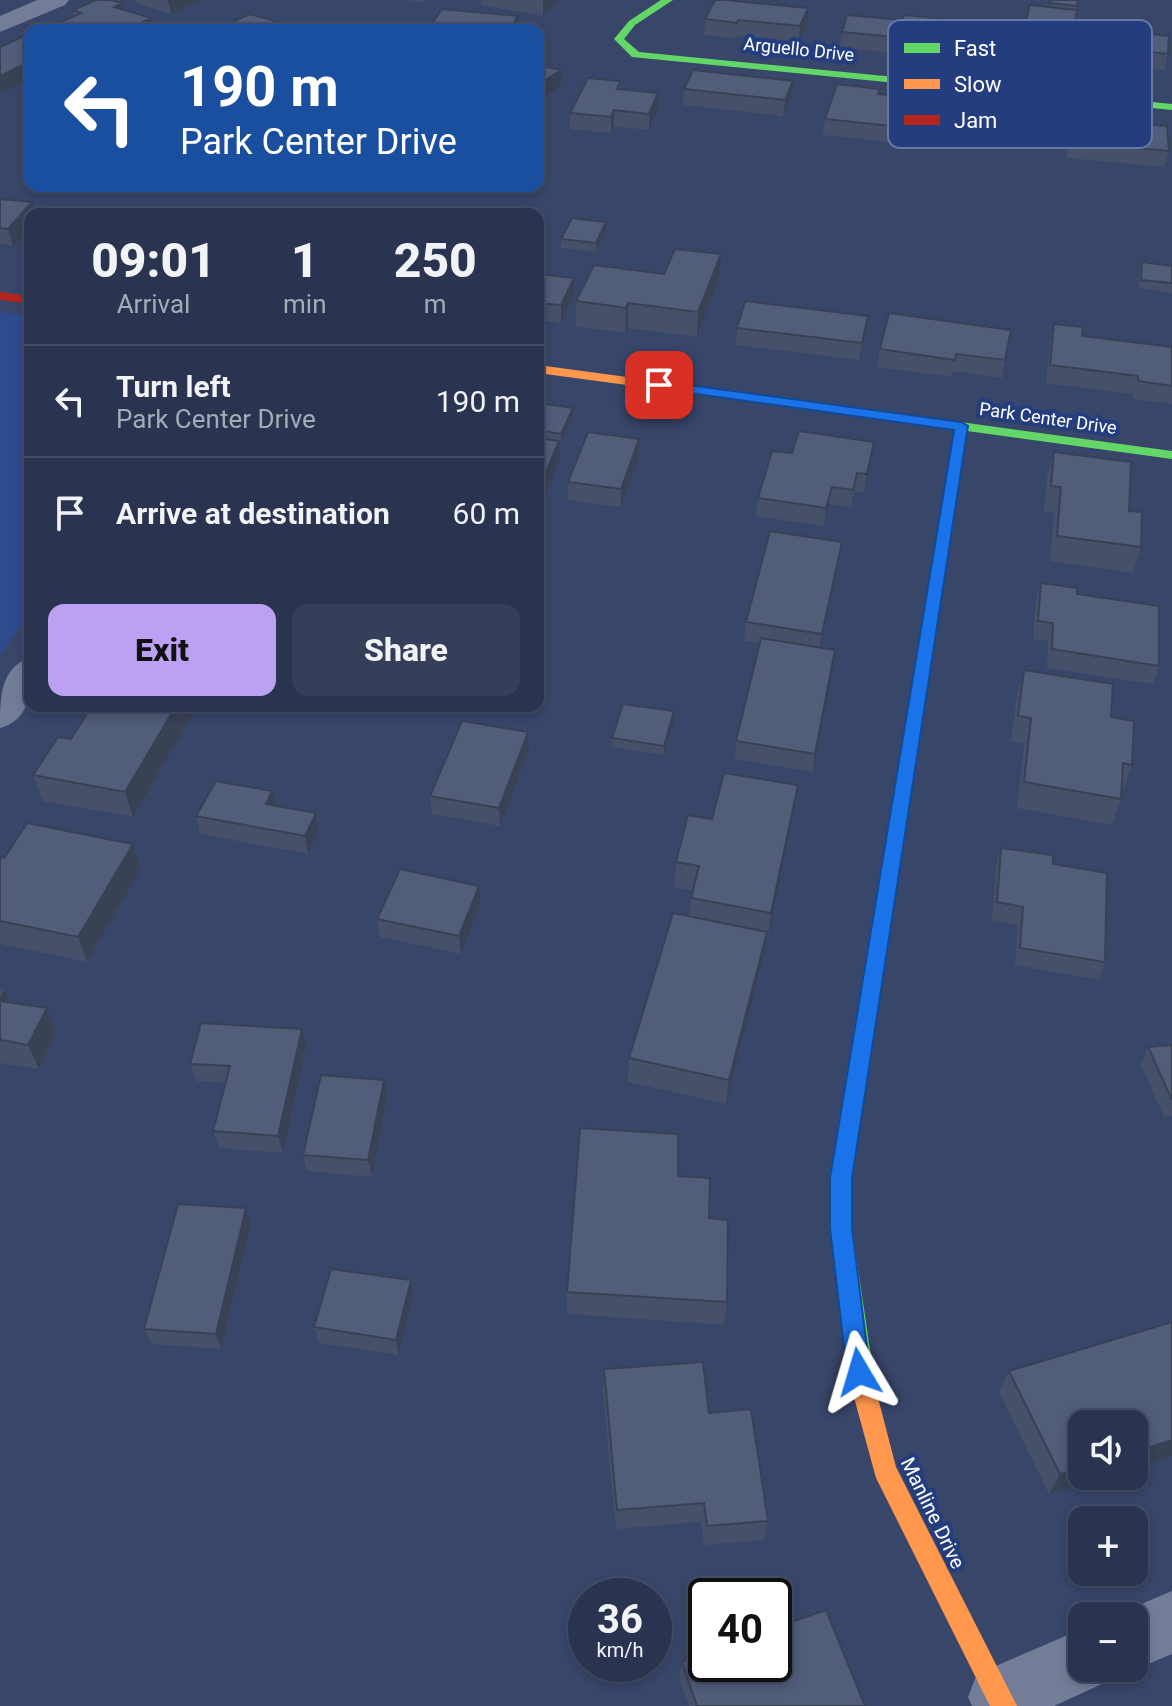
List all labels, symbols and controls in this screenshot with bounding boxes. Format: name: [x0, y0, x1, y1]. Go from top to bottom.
legend: [888, 20, 1152, 148]
street label: Arguello Drive: [743, 33, 855, 65]
text: Fast: [954, 36, 996, 61]
text: 190 m: [180, 54, 339, 120]
icon: left: [48, 56, 152, 160]
text: Slow: [954, 72, 1002, 97]
text: Jam: [954, 108, 997, 133]
text: Park Center Drive: [180, 121, 457, 163]
text: 09:01: [91, 232, 216, 289]
text: 1: [291, 232, 319, 289]
text: 250: [394, 232, 477, 289]
text: Arrival: [117, 289, 190, 319]
text: min: [283, 289, 327, 319]
text: m: [424, 289, 447, 319]
pin: [625, 351, 693, 419]
icon: arrive: [637, 363, 681, 407]
text: Turn left: [116, 369, 231, 404]
icon: left: [48, 379, 92, 423]
text: 190 m: [436, 384, 520, 419]
street label: Park Center Drive: [978, 398, 1118, 438]
text: Park Center Drive: [116, 404, 316, 434]
icon: arrive: [48, 491, 92, 535]
text: Arrive at destination: [116, 496, 390, 531]
text: 60 m: [453, 496, 520, 531]
button: Exit: [48, 604, 276, 696]
button: Share: [292, 604, 520, 696]
position arrow: [817, 1330, 901, 1414]
map controls: [1068, 1410, 1148, 1682]
button: sound: [1068, 1410, 1148, 1490]
street label: Manline Drive: [896, 1454, 970, 1572]
button: +: [1068, 1506, 1148, 1586]
speed limit sign: 40: [688, 1578, 792, 1682]
text: 36: [597, 1596, 643, 1643]
button: −: [1068, 1602, 1148, 1682]
text: km/h: [597, 1638, 643, 1662]

